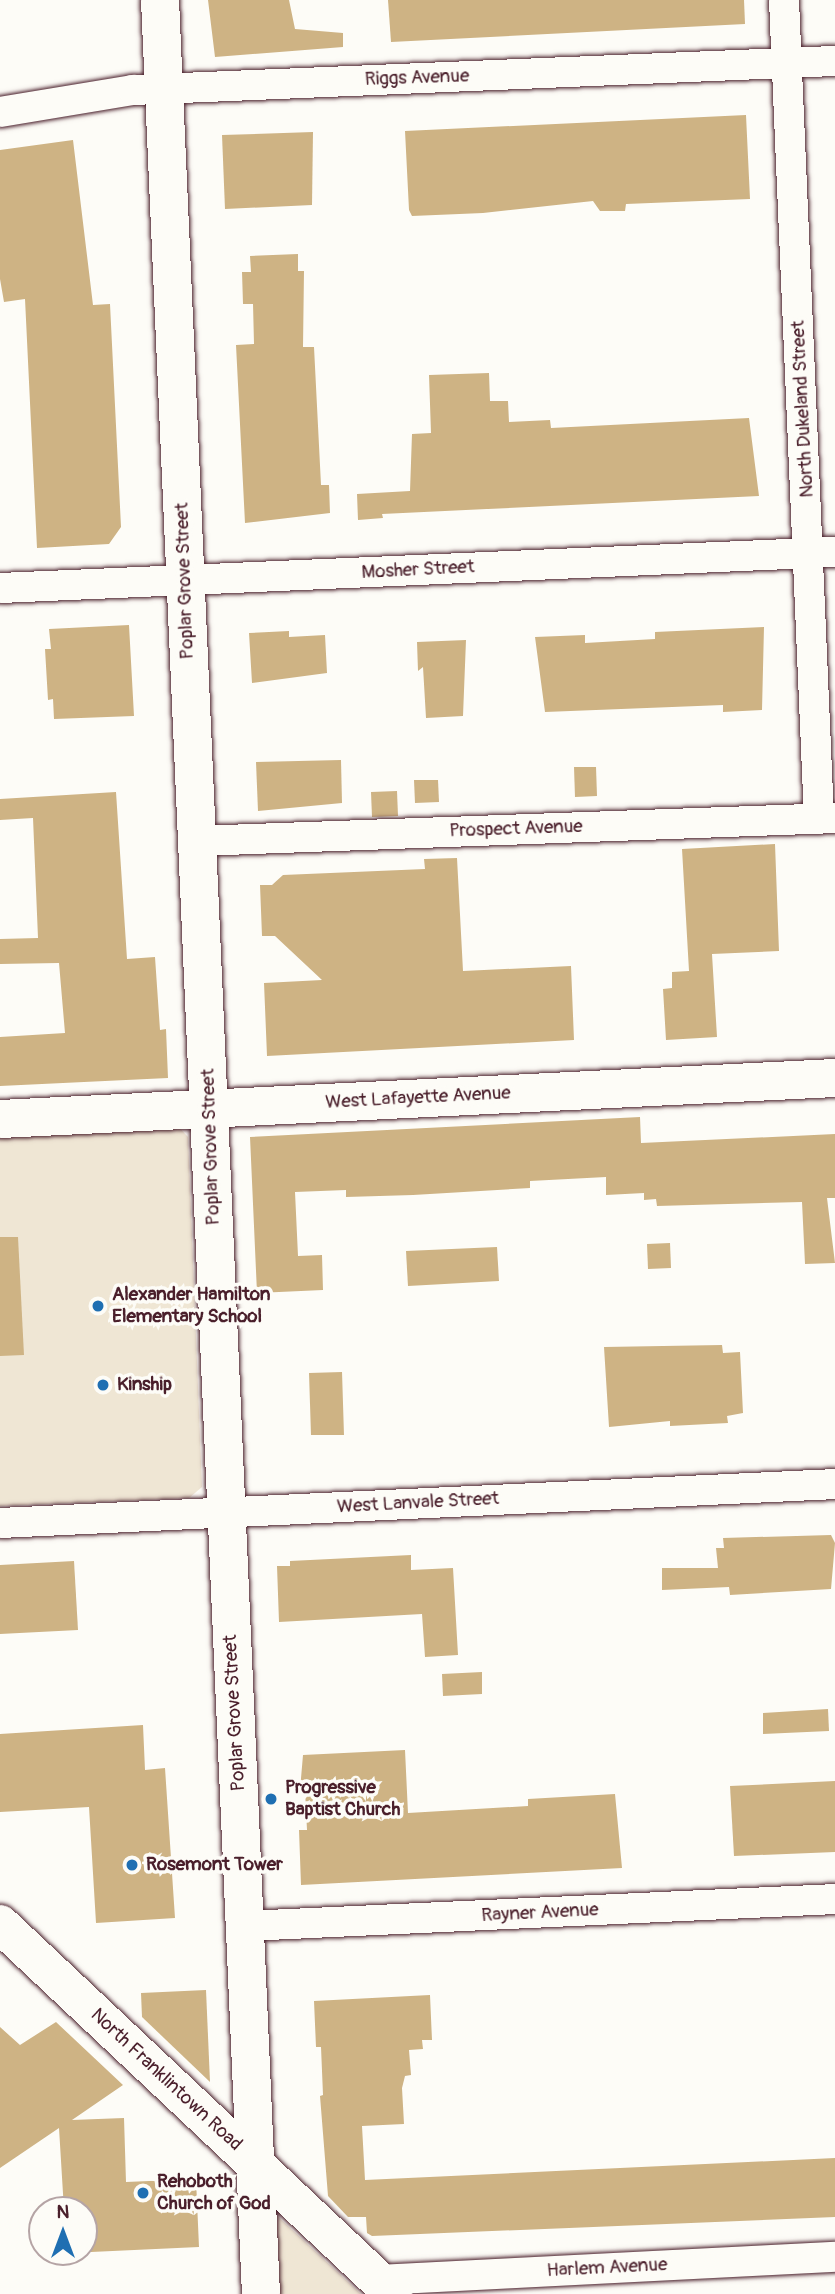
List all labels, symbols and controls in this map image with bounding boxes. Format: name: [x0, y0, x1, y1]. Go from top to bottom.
street label: Riggs Avenue: [364, 65, 470, 91]
street label: North Dukeland Street: [787, 320, 819, 498]
street label: Poplar Grove Street: [171, 502, 199, 660]
street label: Mosher Street: [361, 556, 475, 584]
street label: Prospect Avenue: [449, 815, 583, 843]
street label: Poplar Grove Street: [197, 1068, 225, 1226]
street label: West Lafayette Avenue: [325, 1082, 511, 1114]
place label: Alexander Hamilton Elementary School: [112, 1284, 271, 1328]
marker: Alexander Hamilton Elementary School: [90, 1298, 106, 1314]
place label: Kinship: [117, 1374, 172, 1396]
marker: Kinship: [95, 1377, 111, 1393]
street label: West Lanvale Street: [336, 1487, 500, 1519]
street label: Poplar Grove Street: [220, 1634, 250, 1792]
place label: Progressive Baptist Church: [285, 1777, 400, 1821]
marker: Progressive Baptist Church: [263, 1791, 279, 1807]
place label: Rosemont Tower: [146, 1854, 283, 1876]
marker: Rosemont Tower: [124, 1857, 140, 1873]
street label: Rayner Avenue: [481, 1899, 599, 1927]
street label: North Franklintown Road: [86, 2004, 246, 2156]
place label: Rehoboth Church of God: [157, 2171, 271, 2215]
marker: Rehoboth Church of God: [135, 2185, 151, 2201]
north arrow: [28, 2196, 98, 2266]
text: N: [57, 2200, 69, 2224]
street label: Harlem Avenue: [546, 2253, 668, 2283]

